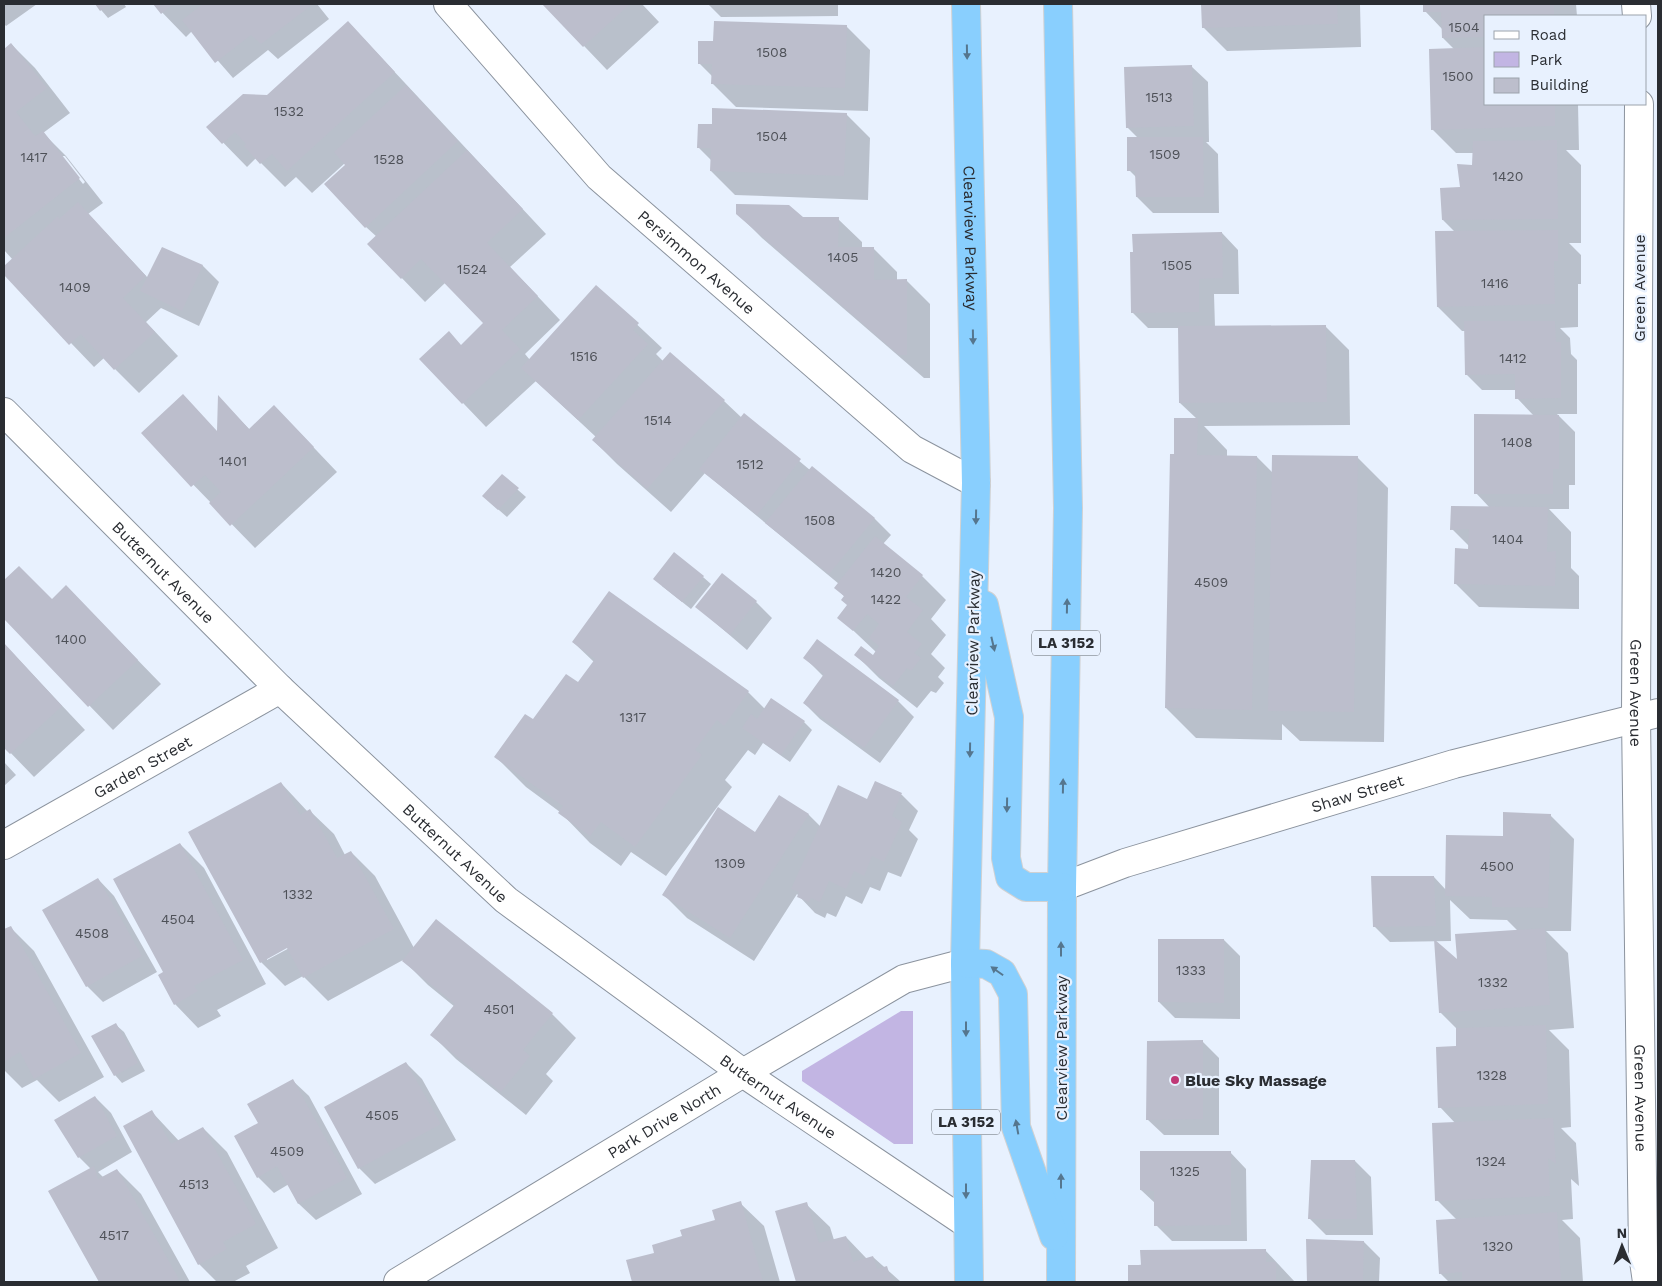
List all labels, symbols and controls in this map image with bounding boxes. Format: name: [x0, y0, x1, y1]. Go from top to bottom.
legend: [1484, 15, 1647, 105]
house number: 1504: [1449, 19, 1479, 35]
text: Road: [1530, 26, 1567, 44]
house number: 1508: [757, 44, 787, 60]
one-way arrow: [963, 45, 971, 61]
text: Park: [1530, 51, 1563, 69]
house number: 1500: [1442, 68, 1474, 84]
text: Building: [1530, 76, 1588, 94]
house number: 1513: [1145, 89, 1173, 105]
house number: 1532: [274, 103, 304, 119]
house number: 1504: [757, 128, 787, 144]
house number: 1509: [1150, 146, 1180, 162]
house number: 1417: [20, 149, 48, 165]
house number: 1528: [374, 151, 404, 167]
street label: Clearview Parkway: [960, 165, 982, 312]
house number: 1420: [1493, 168, 1523, 184]
street label: Persimmon Avenue: [634, 206, 759, 318]
street label: Green Avenue: [1630, 234, 1649, 342]
house number: 1405: [828, 249, 858, 265]
house number: 1505: [1162, 257, 1192, 273]
house number: 1524: [457, 261, 487, 277]
house number: 1416: [1481, 275, 1509, 291]
house number: 1409: [59, 279, 91, 295]
one-way arrow: [969, 330, 977, 346]
house number: 1516: [570, 348, 598, 364]
house number: 1412: [1499, 350, 1527, 366]
house number: 1514: [644, 412, 672, 428]
house number: 1408: [1501, 434, 1533, 450]
house number: 1401: [219, 453, 247, 469]
house number: 1512: [736, 456, 764, 472]
one-way arrow: [971, 510, 979, 526]
house number: 1508: [805, 512, 835, 528]
street label: Butternut Avenue: [109, 517, 218, 627]
house number: 1404: [1492, 531, 1524, 547]
house number: 1420: [871, 564, 901, 580]
street label: Clearview Parkway: [962, 569, 984, 716]
house number: 4509: [1194, 574, 1228, 590]
house number: 1422: [871, 591, 901, 607]
one-way arrow: [1063, 598, 1071, 614]
road number: LA 3152: [1032, 630, 1100, 656]
house number: 1400: [55, 631, 87, 647]
one-way arrow: [989, 636, 997, 652]
street label: Green Avenue: [1626, 639, 1646, 747]
house number: 1317: [620, 709, 647, 725]
street label: Garden Street: [90, 731, 195, 802]
one-way arrow: [966, 742, 974, 758]
street label: Shaw Street: [1309, 770, 1406, 816]
one-way arrow: [1060, 778, 1068, 794]
one-way arrow: [1003, 797, 1011, 813]
street label: Butternut Avenue: [399, 799, 512, 906]
house number: 1309: [715, 855, 745, 871]
house number: 4500: [1480, 858, 1514, 874]
house number: 1332: [283, 886, 313, 902]
house number: 4504: [161, 911, 195, 927]
house number: 4508: [75, 925, 109, 941]
one-way arrow: [1057, 940, 1065, 956]
house number: 1333: [1176, 962, 1206, 978]
one-way arrow: [990, 966, 1004, 976]
house number: 1332: [1478, 974, 1508, 990]
street label: Clearview Parkway: [1052, 975, 1071, 1121]
house number: 4501: [484, 1001, 514, 1017]
one-way arrow: [962, 1021, 970, 1037]
street label: Green Avenue: [1631, 1044, 1651, 1152]
street label: Butternut Avenue: [717, 1050, 840, 1143]
house number: 1328: [1477, 1067, 1507, 1083]
place label: Blue Sky Massage: [1185, 1071, 1327, 1090]
marker: Blue Sky Massage: [1169, 1074, 1181, 1086]
street label: Park Drive North: [604, 1079, 724, 1162]
house number: 4505: [365, 1107, 399, 1123]
road number: LA 3152: [932, 1110, 1000, 1134]
one-way arrow: [1013, 1120, 1021, 1135]
house number: 4509: [270, 1143, 304, 1159]
house number: 1324: [1476, 1153, 1506, 1169]
house number: 1325: [1170, 1163, 1200, 1179]
one-way arrow: [1057, 1173, 1065, 1189]
house number: 4513: [179, 1176, 209, 1192]
one-way arrow: [962, 1184, 970, 1200]
north arrow: [1597, 1221, 1647, 1271]
text: N: [1616, 1225, 1627, 1241]
house number: 4517: [99, 1227, 129, 1243]
house number: 1320: [1483, 1238, 1513, 1254]

